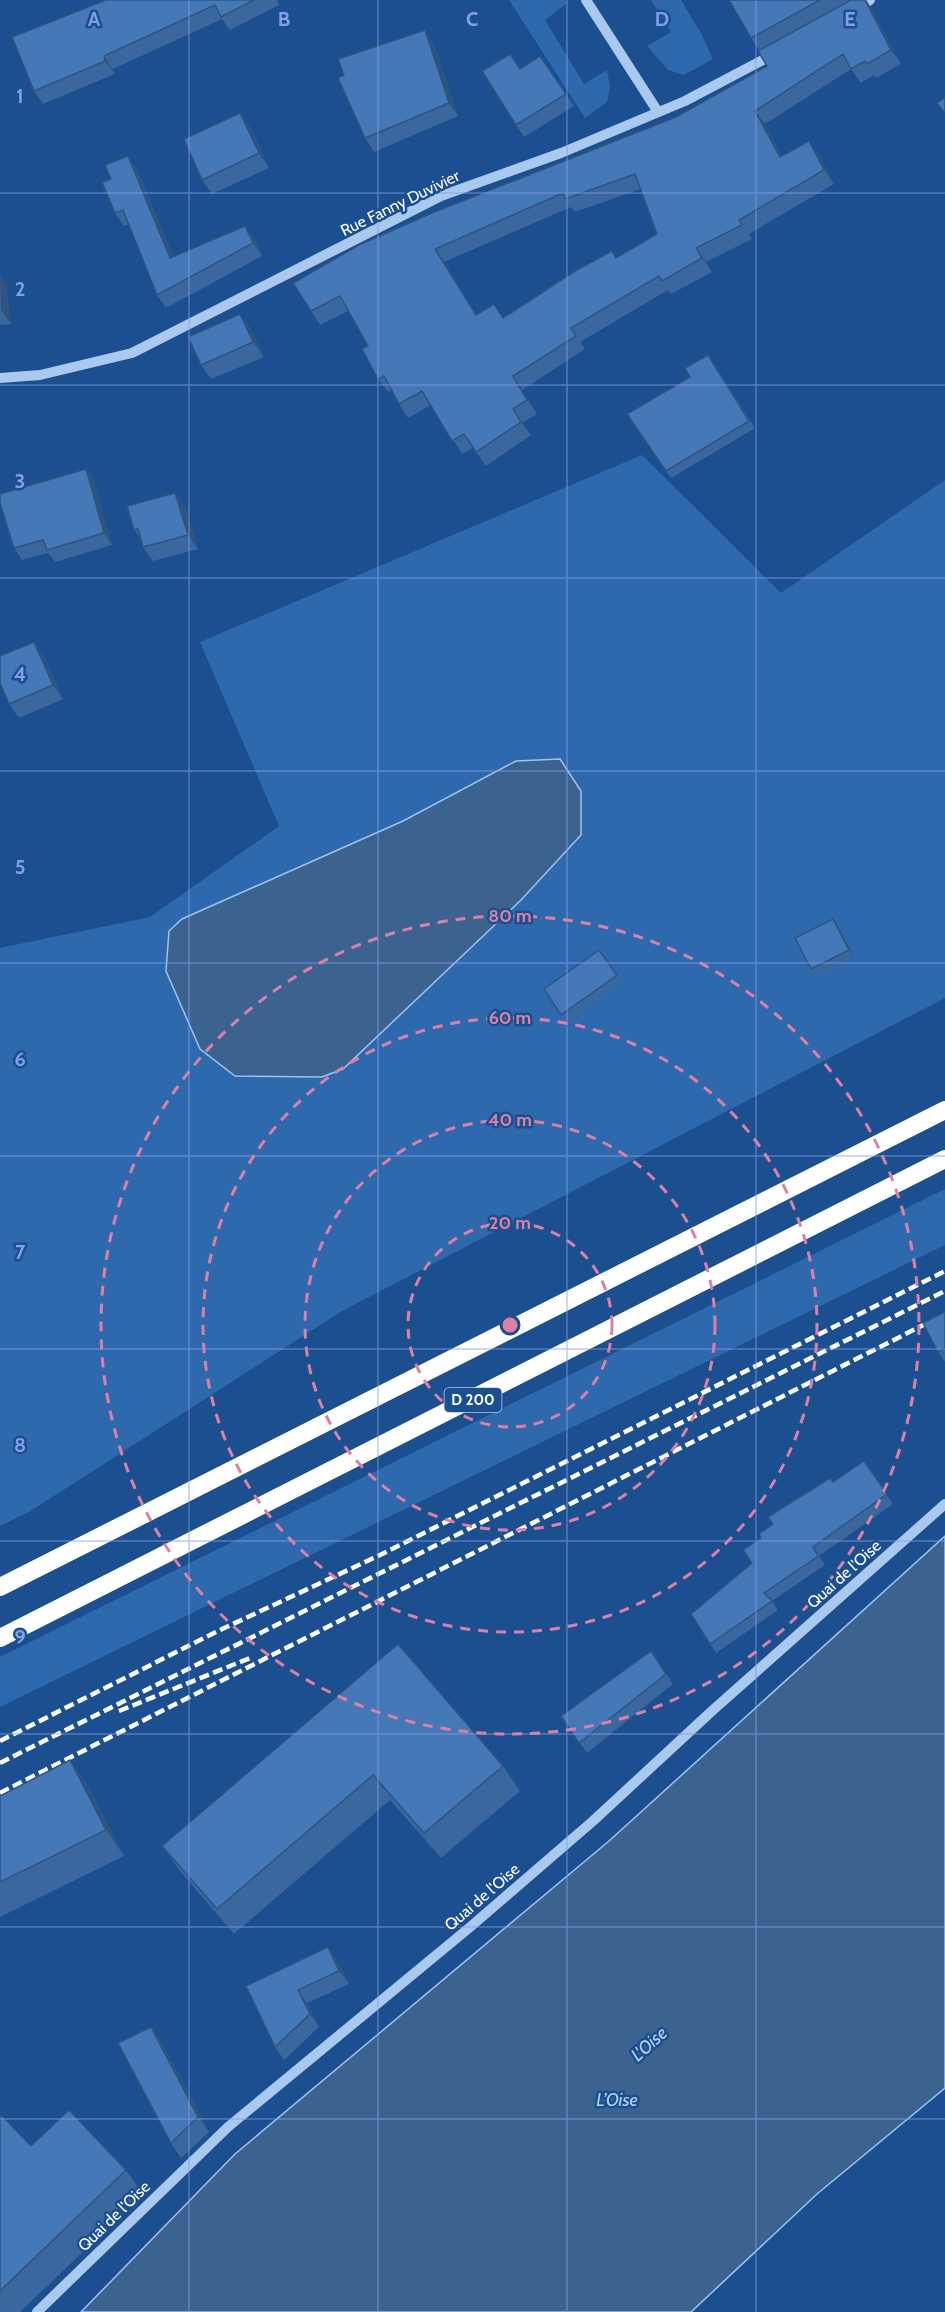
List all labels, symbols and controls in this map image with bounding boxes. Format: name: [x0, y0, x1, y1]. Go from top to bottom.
text: A: [88, 7, 101, 31]
text: B: [278, 7, 290, 31]
text: C: [466, 7, 478, 31]
text: D: [655, 7, 669, 31]
text: E: [844, 7, 856, 31]
text: 1: [16, 84, 24, 108]
street label: Rue Fanny Duvivier: [337, 166, 463, 240]
text: 2: [15, 277, 25, 301]
text: 3: [15, 469, 25, 493]
text: 4: [14, 662, 26, 686]
text: 5: [15, 855, 25, 879]
text: 80 m: [488, 905, 532, 927]
text: 60 m: [489, 1007, 531, 1029]
text: 6: [14, 1047, 26, 1071]
text: 40 m: [488, 1109, 532, 1131]
text: 20 m: [489, 1212, 531, 1234]
text: 7: [15, 1240, 26, 1264]
centre of rings: [500, 1315, 520, 1335]
road number: D 200: [444, 1388, 502, 1412]
text: 8: [14, 1433, 26, 1457]
street label: Quai de l'Oise: [803, 1536, 885, 1612]
text: 9: [14, 1625, 26, 1649]
street label: Quai de l'Oise: [441, 1859, 523, 1935]
water label: L'Oise: [626, 2022, 672, 2066]
water label: L’Oise: [596, 2089, 638, 2111]
street label: Quai de l'Oise: [74, 2177, 154, 2255]

